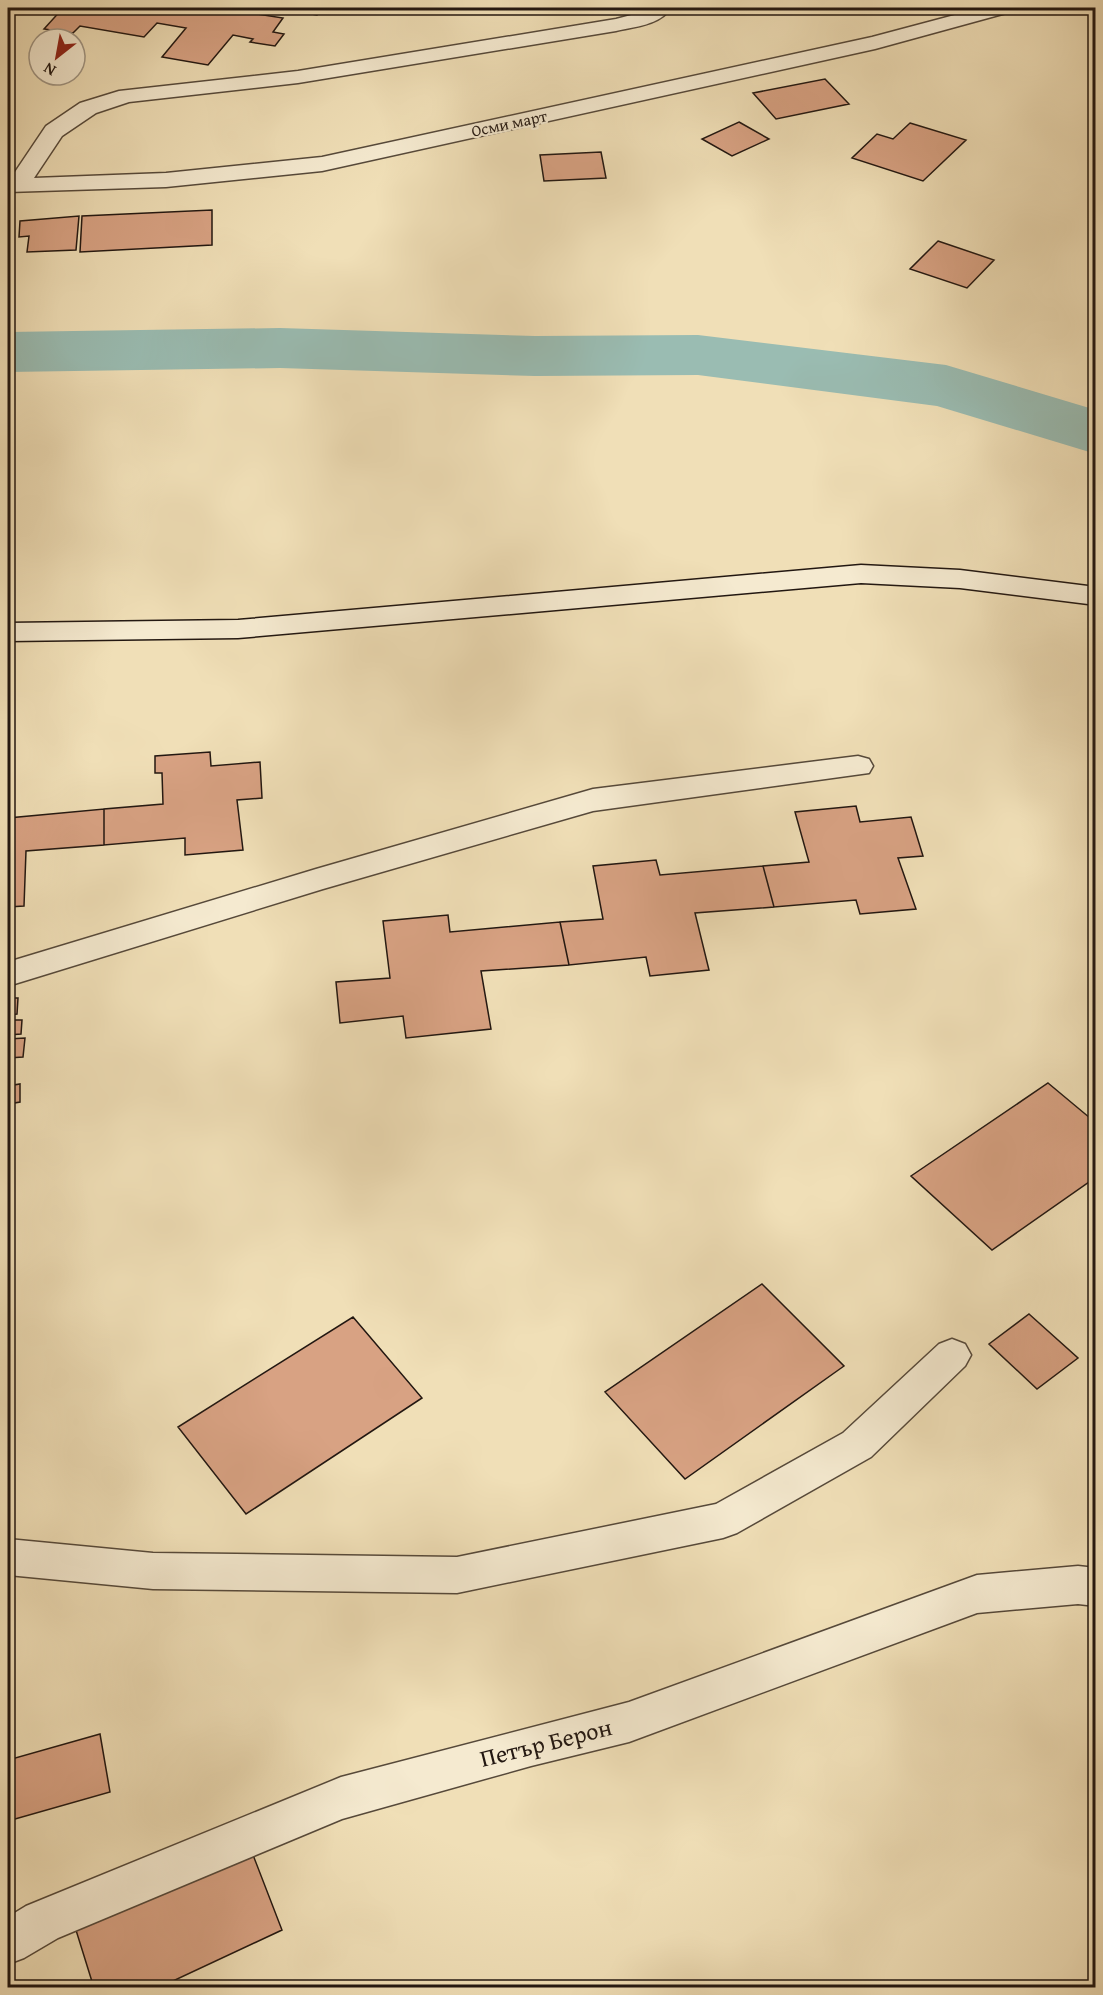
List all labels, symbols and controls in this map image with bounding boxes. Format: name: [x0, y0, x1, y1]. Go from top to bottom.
north arrow: [27, 27, 87, 87]
text: N: [38, 57, 60, 83]
street label: Осми март: [469, 103, 549, 143]
street label: Петър Берон: [476, 1709, 616, 1776]

